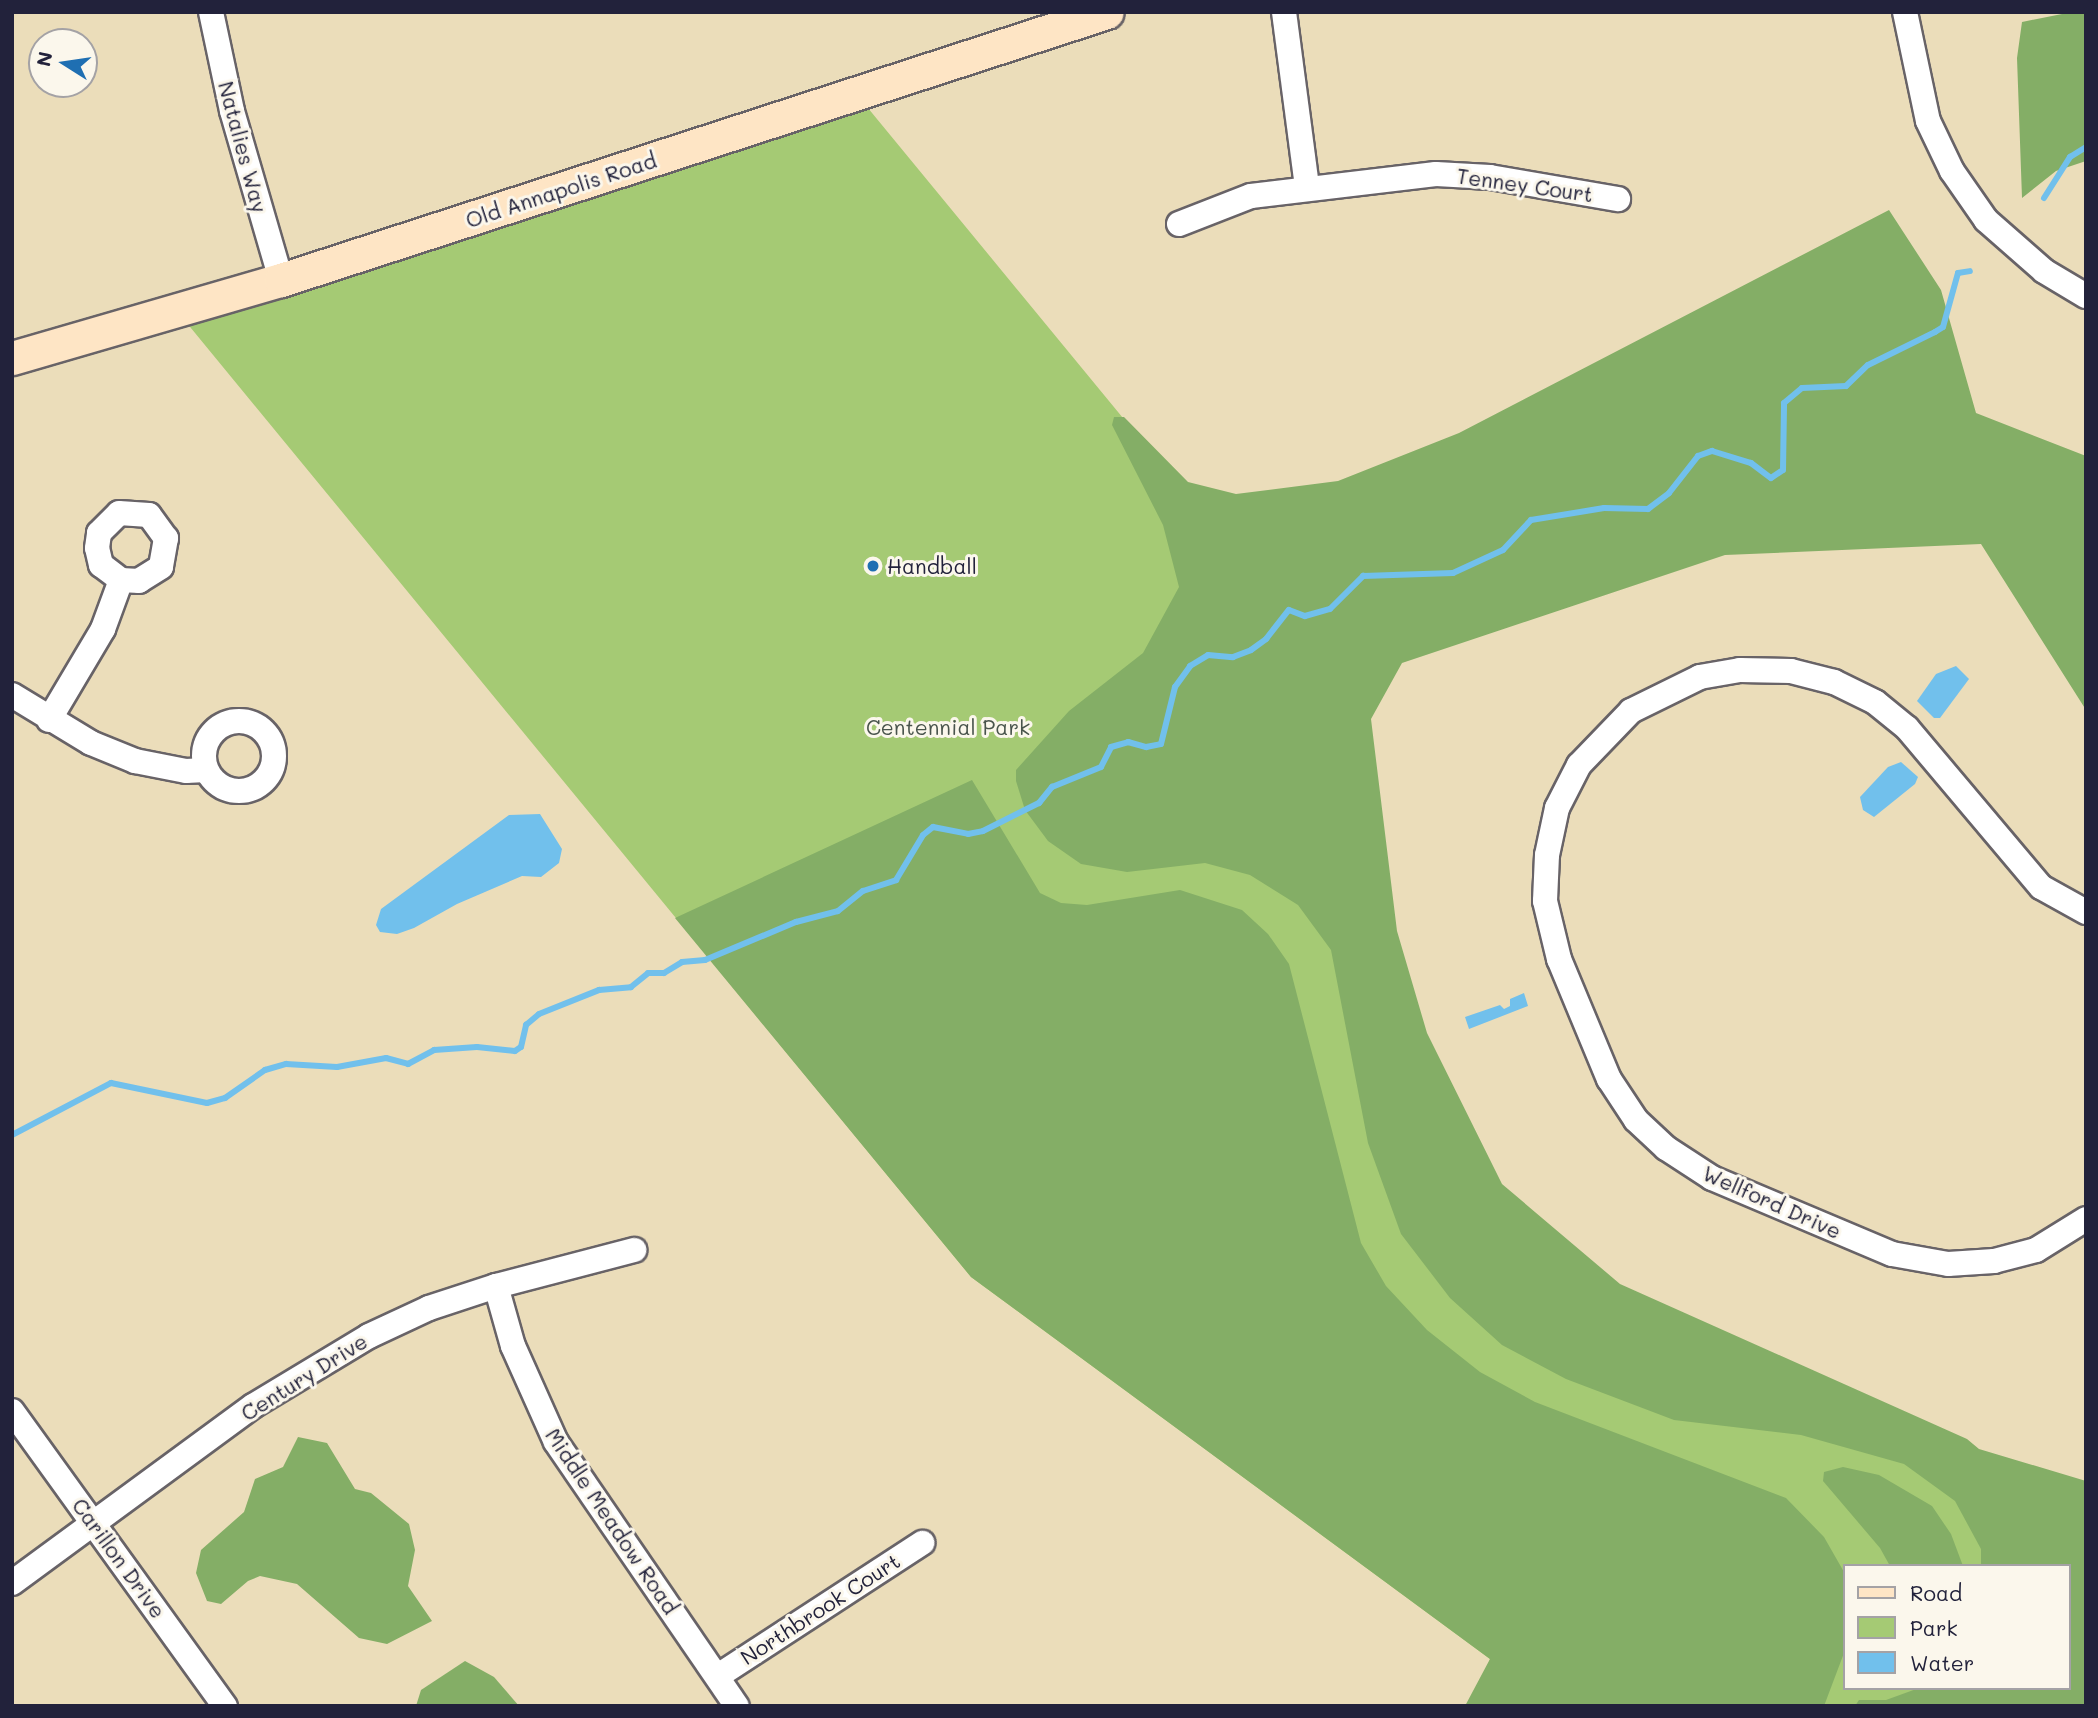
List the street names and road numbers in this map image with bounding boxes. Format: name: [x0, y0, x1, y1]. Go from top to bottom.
street label: Natalies Way: [213, 79, 273, 215]
street label: Old Annapolis Road: [462, 147, 660, 233]
street label: Tenney Court: [1455, 163, 1595, 207]
street label: Wellford Drive: [1699, 1160, 1845, 1244]
street label: Century Drive: [236, 1328, 372, 1426]
street label: Middle Meadow Road: [540, 1423, 684, 1619]
street label: Carillon Drive: [67, 1493, 171, 1623]
street label: Northbrook Court: [736, 1548, 904, 1670]

